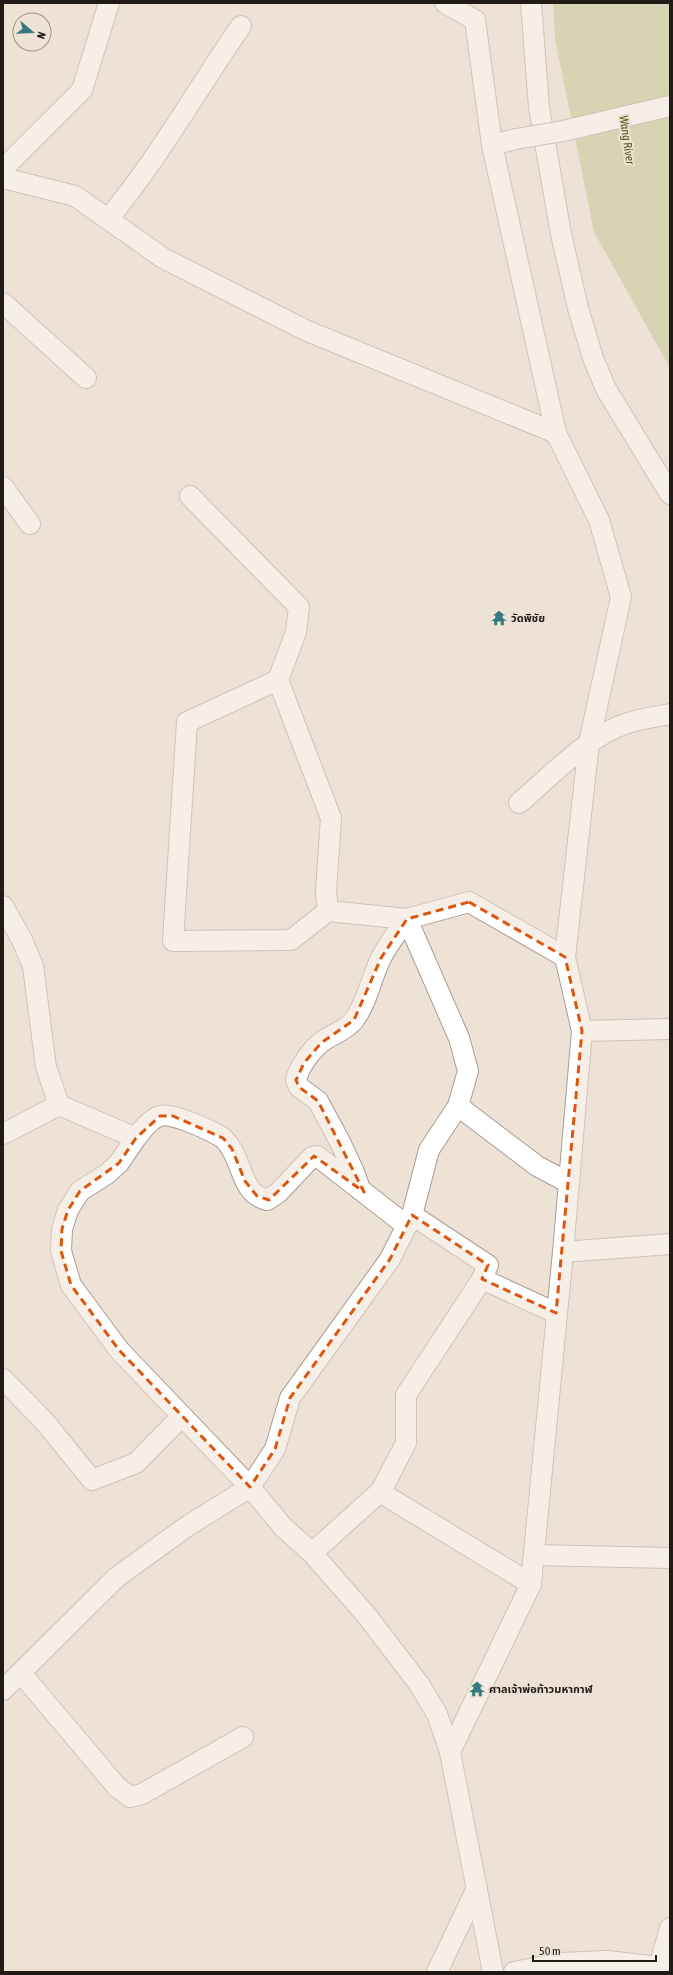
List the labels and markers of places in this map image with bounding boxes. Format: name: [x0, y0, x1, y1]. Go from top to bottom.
temple icon: วัดพิชัย: [490, 609, 508, 627]
place label: วัดพิชัย: [511, 612, 545, 624]
temple icon: ศาลเจ้าพ่อท้าวมหากาฬ: [468, 1680, 486, 1698]
place label: ศาลเจ้าพ่อท้าวมหากาฬ: [489, 1683, 593, 1695]

